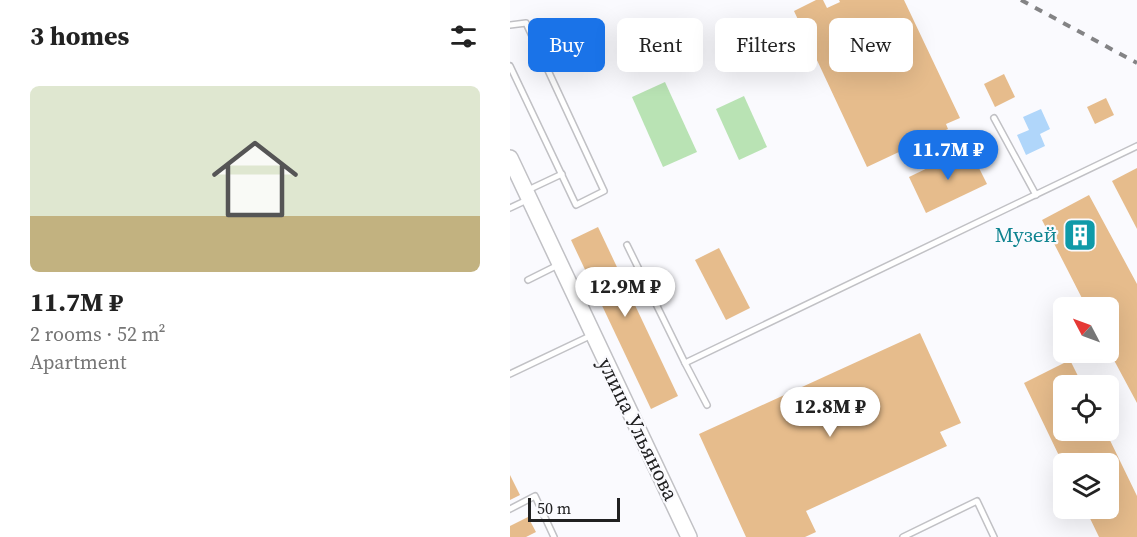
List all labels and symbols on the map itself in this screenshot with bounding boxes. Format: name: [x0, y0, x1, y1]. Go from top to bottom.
pin: 11.7M ₽: [893, 130, 1003, 181]
building icon: Музей: [1062, 217, 1098, 253]
place label: Музей: [995, 220, 1057, 249]
pin: 12.9M ₽: [570, 267, 680, 318]
north arrow: [1053, 297, 1119, 363]
street label: улица Ульянова: [591, 352, 686, 506]
pin: 12.8M ₽: [775, 387, 885, 438]
scale bar: [528, 495, 620, 522]

